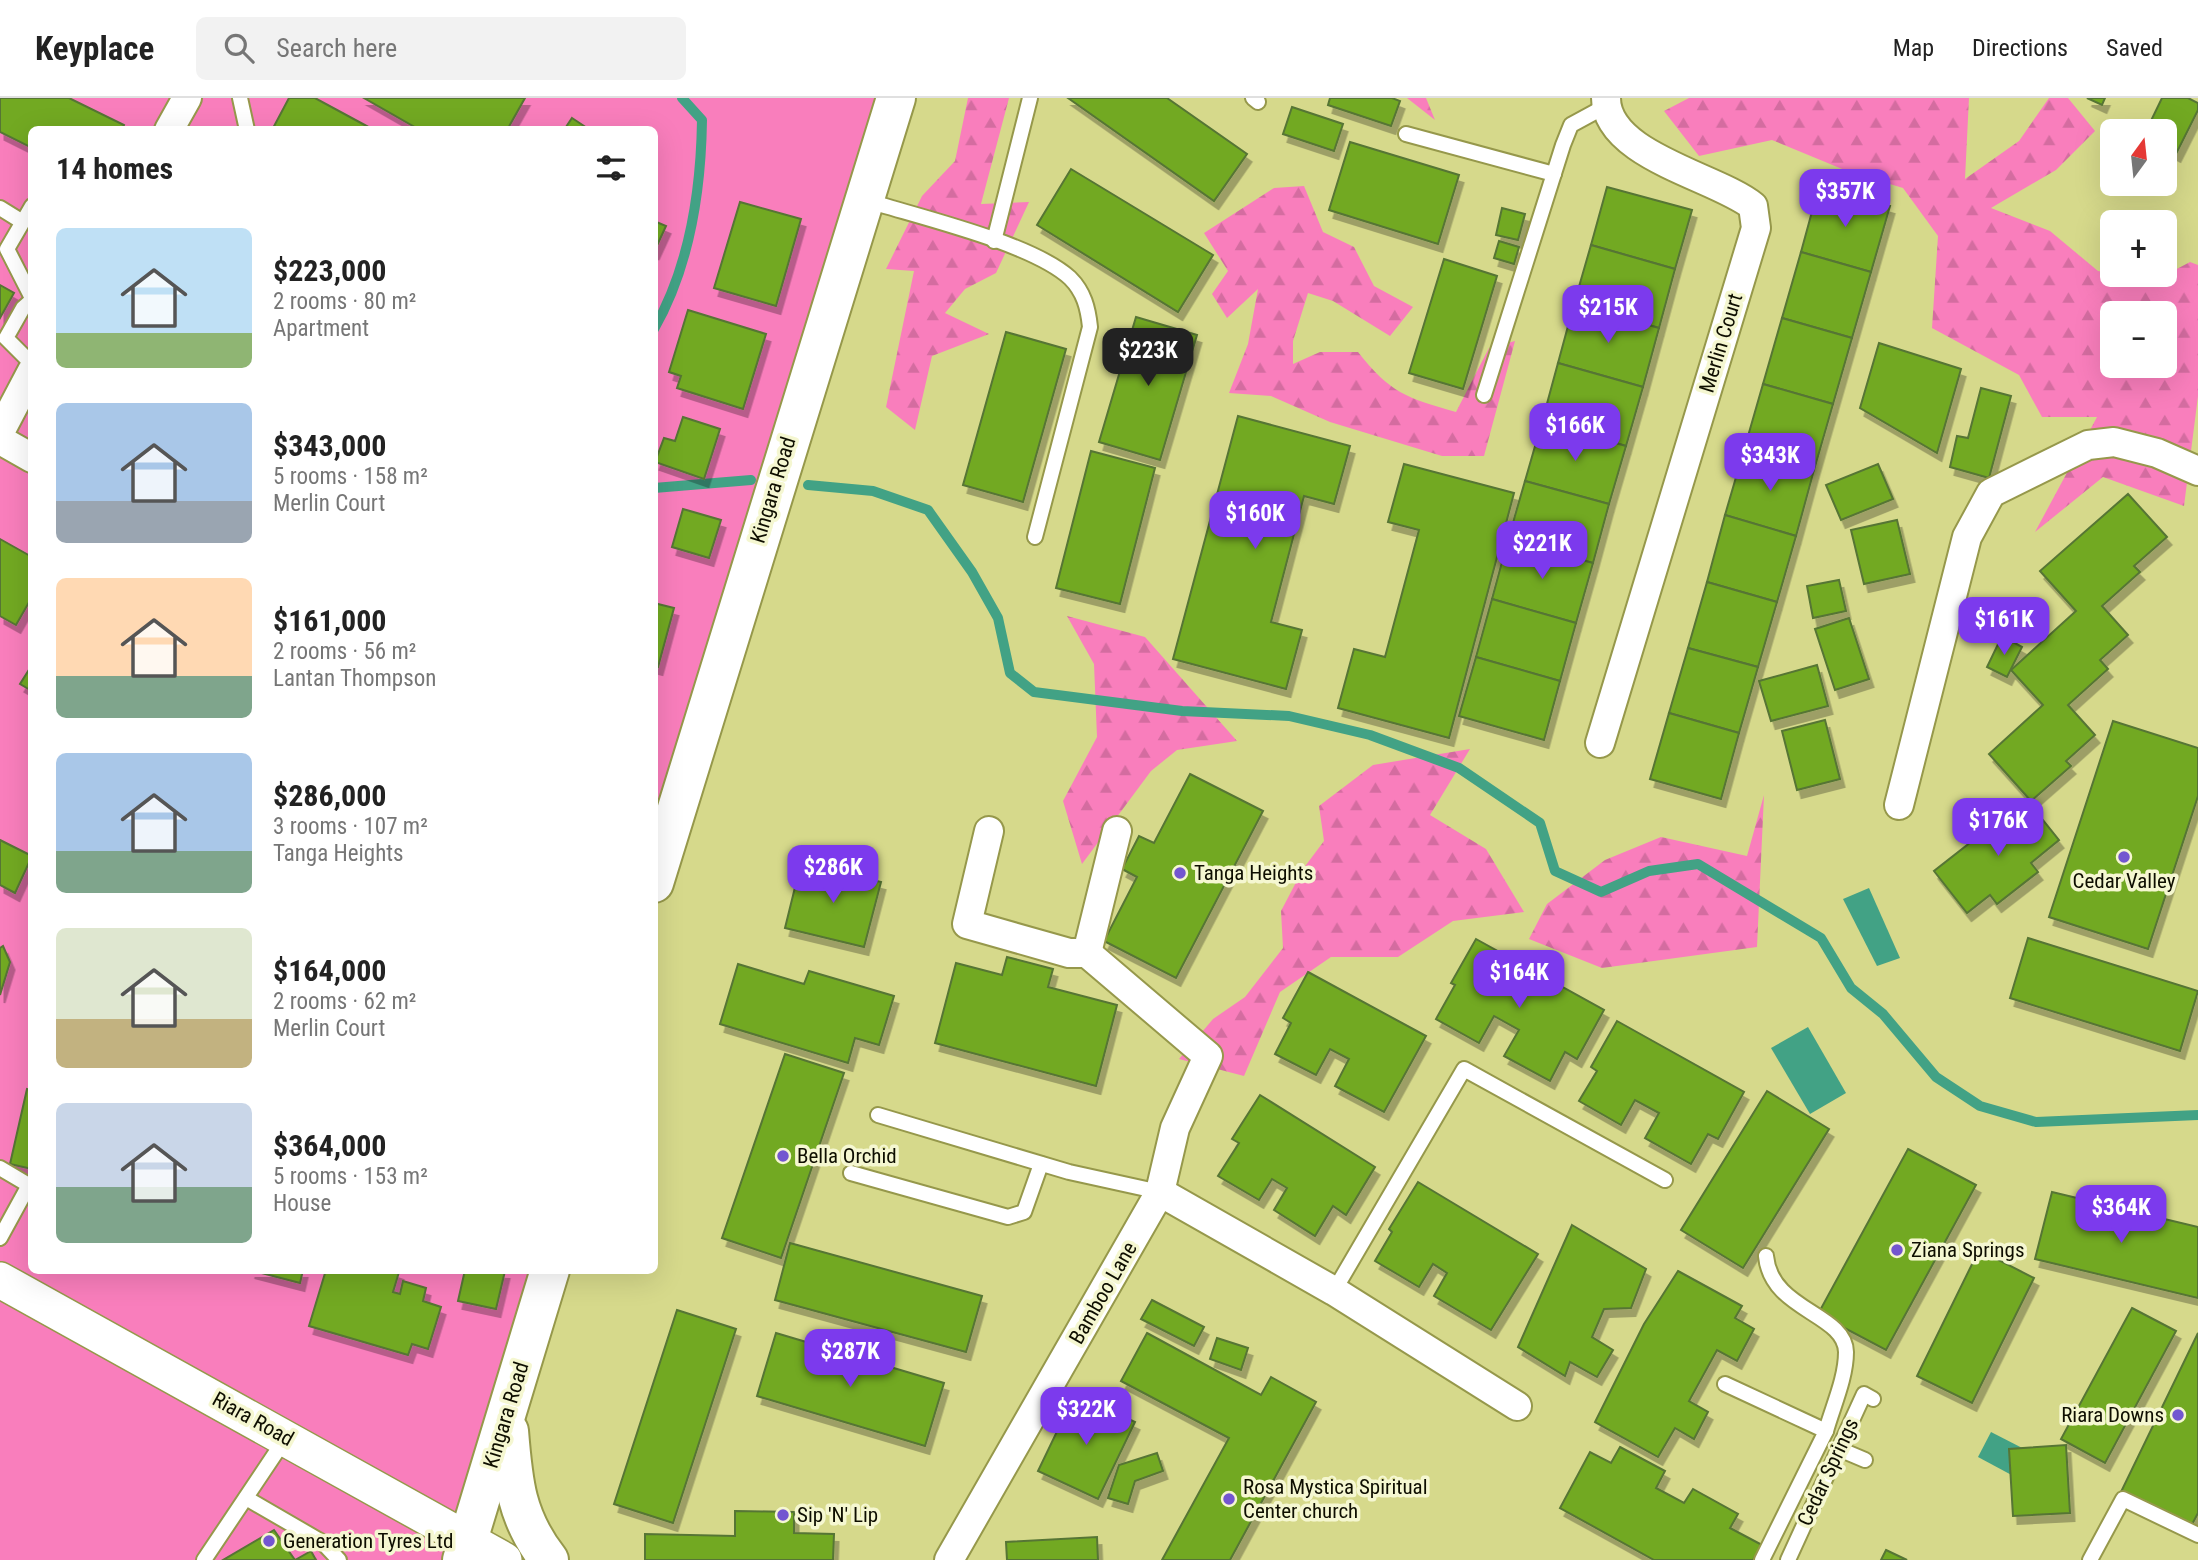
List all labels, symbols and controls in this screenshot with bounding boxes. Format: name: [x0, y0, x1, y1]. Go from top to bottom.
search box: [196, 17, 686, 80]
text: Keyplace: [35, 29, 154, 68]
icon: search: [220, 29, 258, 67]
text: Search here: [276, 33, 397, 63]
text: Map: [1893, 34, 1934, 62]
text: Directions: [1972, 34, 2068, 62]
text: Saved: [2106, 34, 2163, 62]
north arrow: [2100, 119, 2177, 196]
map controls: [2100, 119, 2177, 378]
icon: filters: [592, 149, 630, 187]
text: 14 homes: [56, 151, 173, 186]
pin: $357K: [1796, 170, 1894, 229]
text: $357K: [1815, 178, 1875, 205]
button: +: [2100, 210, 2177, 287]
text: $223,000: [273, 253, 386, 288]
icon: home: [112, 256, 196, 340]
pin: $215K: [1559, 286, 1657, 345]
text: 2 rooms · 80 m²: [273, 288, 416, 315]
street label: Merlin Court: [1695, 290, 1747, 396]
text: $215K: [1578, 294, 1638, 321]
button: −: [2100, 301, 2177, 378]
text: Apartment: [273, 315, 369, 342]
pin: $223K: [1099, 328, 1197, 388]
text: $223K: [1118, 337, 1178, 364]
pin: $166K: [1526, 404, 1624, 463]
text: $166K: [1545, 412, 1605, 439]
text: $343,000: [273, 428, 386, 463]
icon: home: [112, 431, 196, 515]
street label: Kingara Road: [745, 434, 801, 546]
pin: $343K: [1721, 434, 1819, 493]
text: $343K: [1740, 442, 1800, 469]
text: 5 rooms · 158 m²: [273, 463, 428, 490]
text: Merlin Court: [273, 490, 385, 517]
pin: $160K: [1206, 491, 1304, 551]
text: $160K: [1225, 500, 1285, 527]
pin: $221K: [1493, 522, 1591, 581]
text: $221K: [1512, 530, 1572, 557]
pin: $161K: [1955, 598, 2053, 657]
text: $161,000: [273, 603, 386, 638]
icon: home: [112, 606, 196, 690]
text: $161K: [1974, 606, 2034, 633]
text: 2 rooms · 56 m²: [273, 638, 416, 665]
text: Lantan Thompson: [273, 665, 436, 692]
text: $286,000: [273, 778, 386, 813]
icon: home: [112, 781, 196, 865]
pin: $176K: [1949, 798, 2047, 858]
text: $176K: [1968, 807, 2028, 834]
text: 3 rooms · 107 m²: [273, 813, 428, 840]
text: Tanga Heights: [273, 840, 404, 867]
pin: $286K: [784, 846, 882, 905]
marker: Cedar Valley: [2116, 849, 2132, 865]
text: $286K: [803, 854, 863, 881]
place label: Tanga Heights: [1194, 861, 1313, 885]
marker: Tanga Heights: [1172, 865, 1188, 881]
place label: Cedar Valley: [2073, 869, 2176, 893]
pin: $164K: [1470, 950, 1568, 1010]
text: $164,000: [273, 953, 386, 988]
icon: home: [112, 956, 196, 1040]
text: $164K: [1489, 959, 1549, 986]
text: 2 rooms · 62 m²: [273, 988, 416, 1015]
text: Merlin Court: [273, 1015, 385, 1042]
text: $364,000: [273, 1128, 386, 1163]
icon: home: [112, 1131, 196, 1215]
place label: Bella Orchid: [797, 1144, 897, 1168]
marker: Bella Orchid: [775, 1148, 791, 1164]
text: 5 rooms · 153 m²: [273, 1163, 428, 1190]
pin: $364K: [2072, 1186, 2170, 1245]
text: House: [273, 1190, 331, 1217]
text: $364K: [2091, 1194, 2151, 1221]
street label: Bamboo Lane: [1064, 1238, 1142, 1348]
place label: Ziana Springs: [1911, 1238, 2024, 1262]
marker: Ziana Springs: [1889, 1242, 1905, 1258]
pin: $287K: [801, 1330, 899, 1389]
text: $287K: [820, 1338, 880, 1365]
street label: Kingara Road: [478, 1359, 534, 1471]
street label: Riara Road: [208, 1387, 298, 1451]
pin: $322K: [1037, 1388, 1135, 1447]
text: $322K: [1056, 1396, 1116, 1423]
place label: Riara Downs: [2061, 1403, 2164, 1427]
marker: Riara Downs: [2170, 1407, 2186, 1423]
street label: Cedar Springs: [1793, 1414, 1863, 1530]
place label: Rosa Mystica Spiritual Center church: [1243, 1475, 1427, 1523]
marker: Rosa Mystica Spiritual Center church: [1221, 1491, 1237, 1507]
place label: Sip 'N' Lip: [797, 1503, 878, 1527]
marker: Sip 'N' Lip: [775, 1507, 791, 1523]
place label: Generation Tyres Ltd: [283, 1529, 453, 1553]
marker: Generation Tyres Ltd: [261, 1533, 277, 1549]

